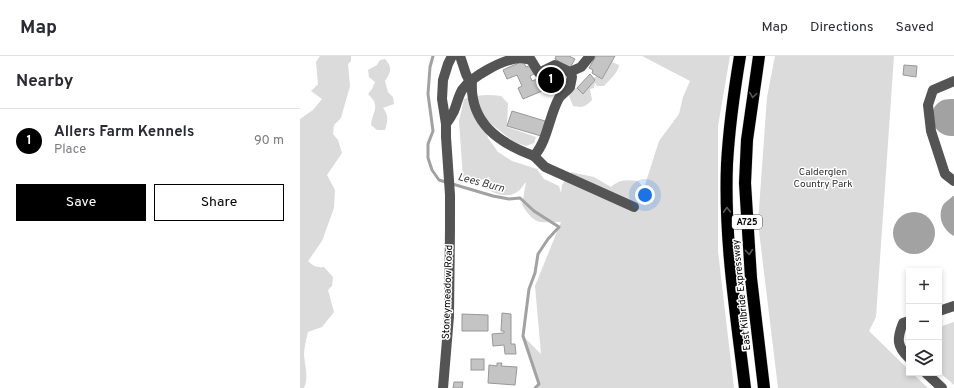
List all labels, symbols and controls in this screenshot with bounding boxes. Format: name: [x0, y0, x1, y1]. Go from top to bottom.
text: Map: [20, 16, 57, 40]
text: Map: [762, 19, 788, 36]
text: Directions: [810, 19, 874, 36]
text: Saved: [896, 19, 934, 36]
pin: 1: [538, 65, 564, 95]
text: Nearby: [16, 71, 73, 93]
one-way arrow: [749, 91, 758, 98]
text: Allers Farm Kennels: [54, 123, 194, 142]
text: 1: [26, 133, 32, 149]
text: 90 m: [254, 133, 284, 149]
text: Place: [54, 142, 86, 158]
park label: Calderglen Country Park: [794, 166, 852, 191]
water label: Lees Burn: [456, 170, 506, 196]
button: Save: [16, 184, 146, 221]
button: Share: [154, 184, 284, 221]
your location: [635, 185, 655, 205]
one-way arrow: [723, 207, 732, 213]
road number: A725: [732, 215, 762, 229]
street label: East Kilbride Expressway: [730, 239, 754, 351]
street label: Stoneymeadow Road: [440, 245, 456, 339]
one-way arrow: [744, 249, 753, 255]
map controls: [906, 268, 942, 376]
button: +: [906, 268, 942, 304]
button: −: [906, 304, 942, 340]
button: layers: [906, 340, 942, 376]

